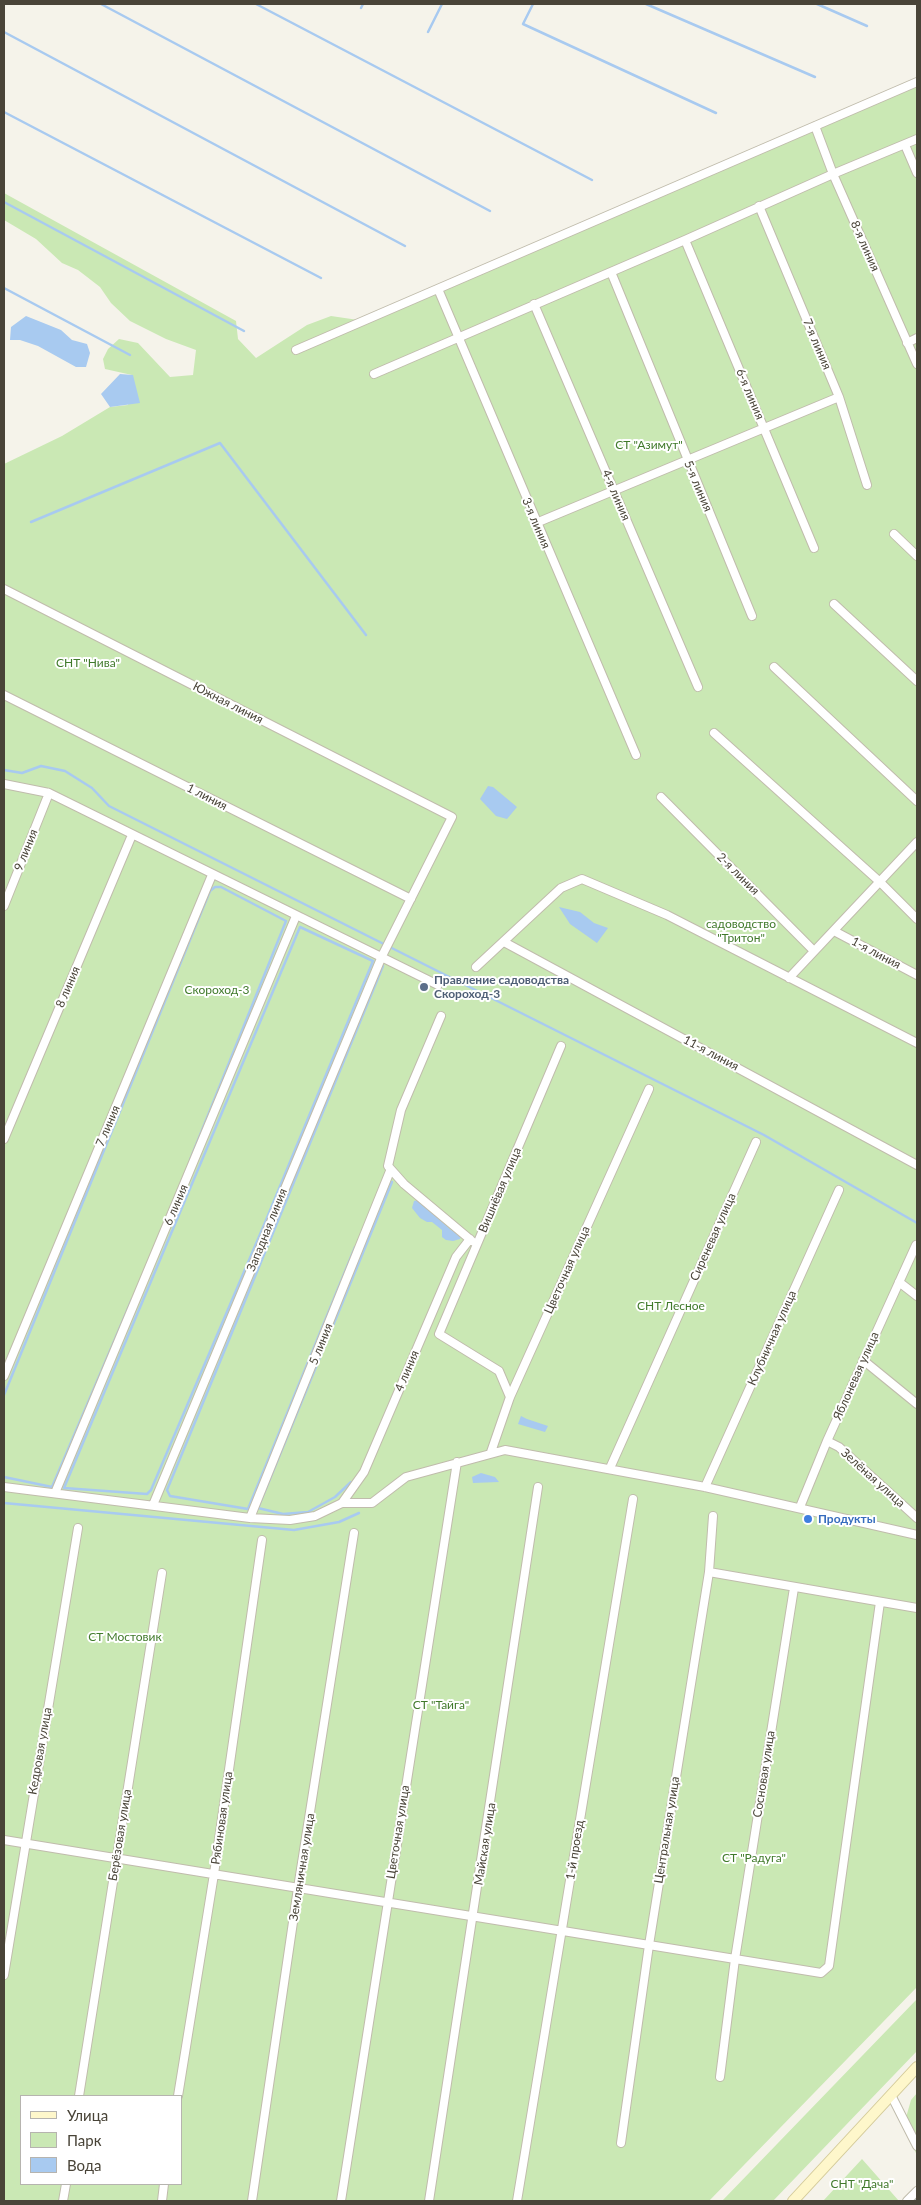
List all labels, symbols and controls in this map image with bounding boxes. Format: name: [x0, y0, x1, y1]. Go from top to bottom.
street label: 8-я линия: [847, 218, 883, 274]
street label: 7-я линия: [800, 316, 834, 372]
street label: 6-я линия: [733, 366, 767, 422]
park label: СТ "Азимут": [615, 438, 683, 452]
street label: 5-я линия: [681, 458, 715, 514]
street label: 4-я линия: [599, 467, 633, 523]
street label: 3-я линия: [519, 495, 553, 551]
park label: СНТ "Нива": [56, 656, 120, 670]
street label: Южная линия: [190, 679, 266, 727]
street label: 1 линия: [184, 781, 230, 813]
street label: 9 линия: [11, 827, 41, 873]
street label: 2-я линия: [714, 850, 762, 898]
park label: садоводство "Тритон": [706, 917, 776, 945]
street label: 1-я линия: [849, 934, 903, 972]
street label: 8 линия: [53, 964, 83, 1010]
place label: Правление садоводства Скороход-3: [434, 973, 569, 1001]
marker: Правление садоводства Скороход-3: [418, 981, 430, 993]
park label: Скороход-3: [184, 983, 250, 997]
street label: 11-я линия: [681, 1032, 741, 1074]
street label: 7 линия: [93, 1103, 123, 1149]
street label: Вишнёвая улица: [476, 1145, 524, 1235]
street label: 6 линия: [161, 1182, 191, 1228]
street label: Западная линия: [244, 1186, 290, 1274]
street label: Сиреневая улица: [687, 1191, 739, 1283]
street label: Цветочная улица: [541, 1224, 593, 1316]
street label: Клубничная улица: [745, 1288, 799, 1388]
park label: СНТ Лесное: [637, 1299, 705, 1313]
street label: 5 линия: [306, 1321, 336, 1367]
street label: Яблоневая улица: [830, 1330, 882, 1422]
street label: 4 линия: [392, 1348, 422, 1394]
street label: Зелёная улица: [838, 1446, 908, 1510]
place label: Продукты: [818, 1512, 876, 1526]
marker: Продукты: [802, 1513, 814, 1525]
park label: СТ Мостовик: [88, 1630, 162, 1644]
park label: СТ "Тайга": [413, 1698, 469, 1712]
street label: Кедровая улица: [25, 1706, 55, 1796]
street label: Сосновая улица: [750, 1730, 778, 1818]
street label: Рябиновая улица: [208, 1770, 236, 1866]
street label: Центральная улица: [651, 1775, 683, 1885]
street label: Цветочная улица: [383, 1784, 413, 1880]
street label: Берёзовая улица: [106, 1788, 134, 1882]
street label: Майская улица: [471, 1802, 499, 1886]
street label: Земляничная улица: [286, 1812, 318, 1922]
street label: 1-й проезд: [563, 1819, 587, 1881]
park label: СТ "Радуга": [722, 1851, 786, 1865]
legend: [20, 2095, 182, 2185]
text: Улица: [67, 2106, 108, 2124]
text: Парк: [67, 2131, 101, 2149]
text: Вода: [67, 2156, 102, 2174]
park label: СНТ "Дача": [831, 2177, 893, 2191]

